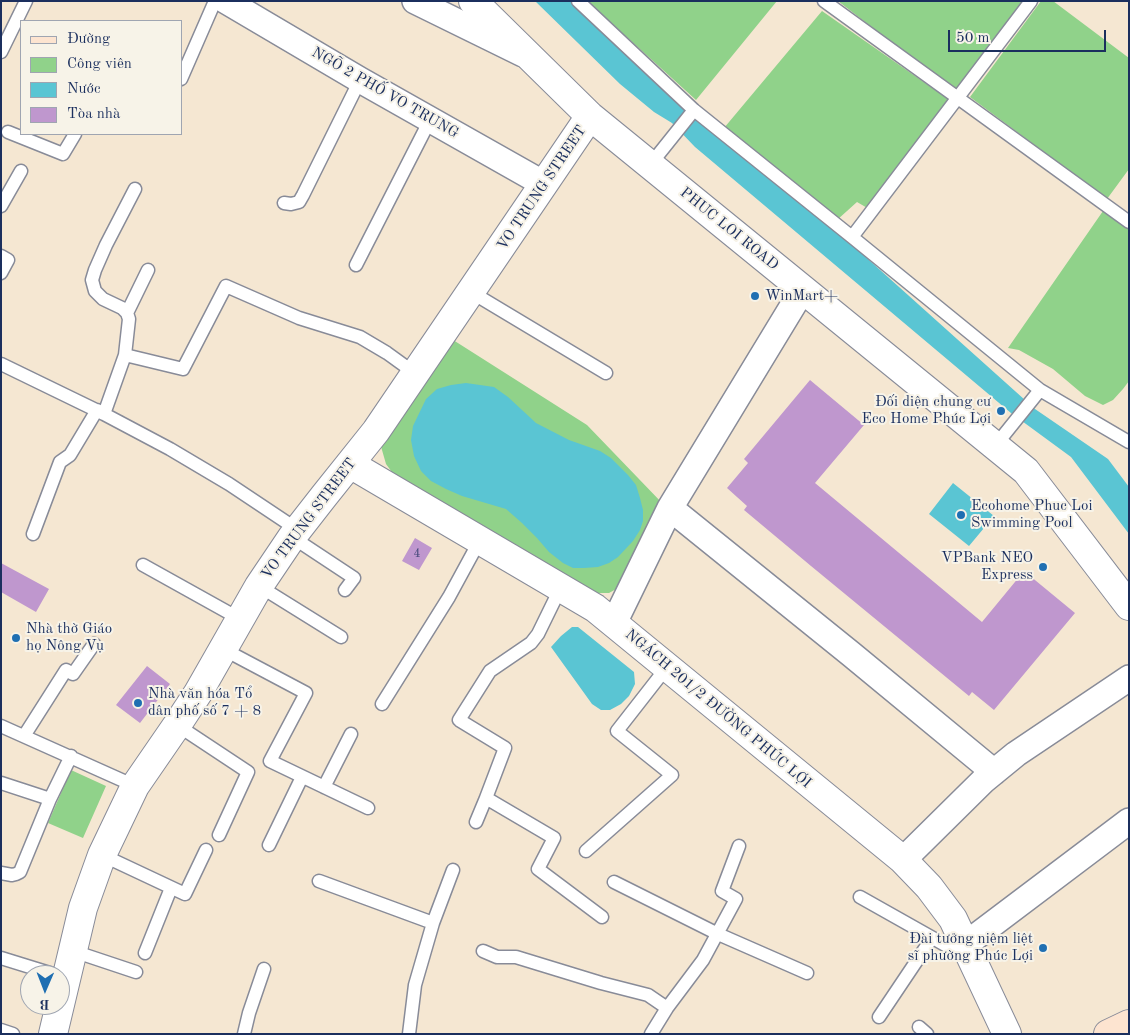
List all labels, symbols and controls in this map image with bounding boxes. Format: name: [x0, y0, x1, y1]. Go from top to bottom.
legend: [20, 20, 182, 135]
scale bar: [950, 20, 1108, 52]
text: 50 m: [956, 31, 990, 46]
text: Đường: [67, 32, 110, 47]
street label: NGÕ 2 PHỐ VO TRUNG: [308, 43, 462, 143]
text: Công viên: [67, 57, 132, 72]
text: Nước: [67, 82, 101, 97]
text: Tòa nhà: [67, 107, 120, 122]
street label: VO TRUNG STREET: [494, 122, 590, 254]
street label: PHUC LOI ROAD: [676, 184, 782, 274]
place label: WinMart+: [765, 287, 838, 305]
marker: WinMart+: [749, 290, 761, 302]
place label: Đối diện chung cư Eco Home Phúc Lợi: [862, 393, 991, 428]
marker: Đối diện chung cư Eco Home Phúc Lợi: [995, 405, 1007, 417]
street label: VO TRUNG STREET: [258, 455, 360, 583]
place label: Ecohome Phuc Loi Swimming Pool: [971, 497, 1093, 532]
marker: Ecohome Phuc Loi Swimming Pool: [955, 509, 967, 521]
house number: 4: [414, 547, 420, 561]
place label: VPBank NEO Express: [941, 549, 1033, 584]
marker: VPBank NEO Express: [1037, 561, 1049, 573]
place label: Nhà thờ Giáo họ Nông Vụ: [26, 620, 112, 655]
street label: NGÁCH 201/2 ĐƯỜNG PHÚC LỢI: [621, 626, 815, 792]
marker: Nhà thờ Giáo họ Nông Vụ: [10, 632, 22, 644]
place label: Nhà văn hóa Tổ dân phố số 7 + 8: [148, 685, 261, 720]
marker: Nhà văn hóa Tổ dân phố số 7 + 8: [132, 697, 144, 709]
place label: Đài tưởng niệm liệt sĩ phường Phúc Lợi: [908, 930, 1033, 965]
marker: Đài tưởng niệm liệt sĩ phường Phúc Lợi: [1037, 942, 1049, 954]
north arrow: [20, 965, 70, 1015]
text: B: [40, 997, 50, 1011]

